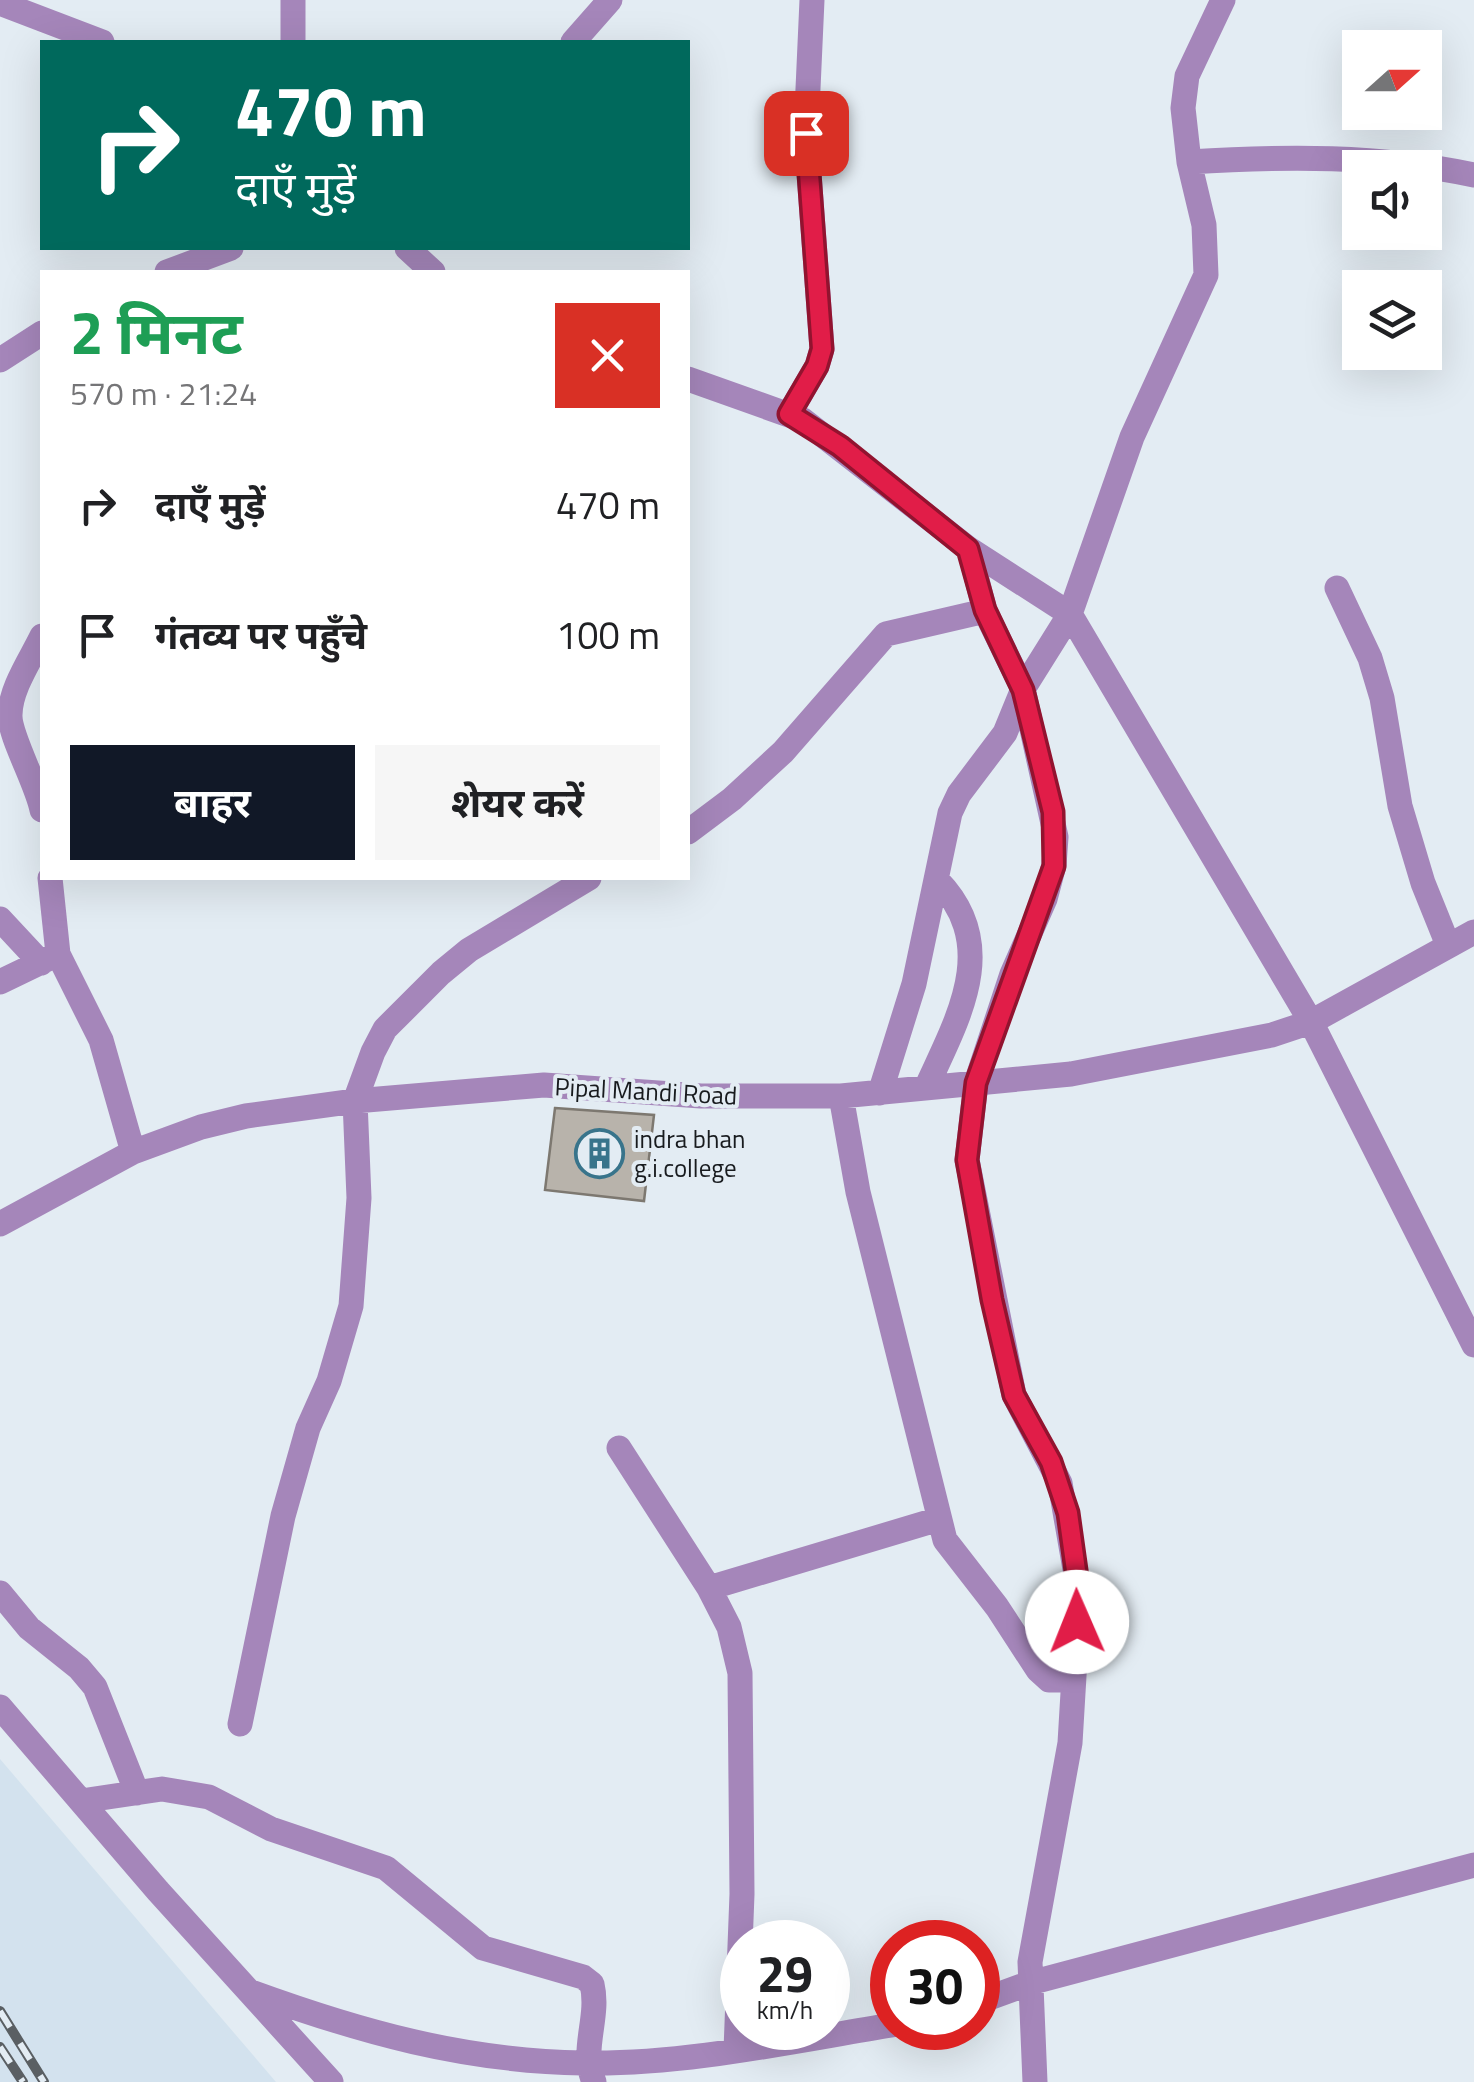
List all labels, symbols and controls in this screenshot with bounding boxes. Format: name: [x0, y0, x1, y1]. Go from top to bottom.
north arrow: [1342, 30, 1442, 130]
map controls: [1342, 30, 1442, 370]
text: 470 m: [235, 57, 427, 163]
icon: right: [70, 80, 200, 210]
pin: [764, 91, 849, 176]
icon: arrive: [779, 106, 834, 161]
button: sound: [1342, 150, 1442, 250]
text: दाएँ मुड़ें: [235, 153, 356, 221]
button: layers: [1342, 270, 1442, 370]
text: 2 मिनट: [70, 286, 243, 377]
button: close: [555, 303, 660, 408]
text: 570 m · 21:24: [70, 369, 257, 417]
text: दाएँ मुड़ें: [155, 476, 265, 534]
text: 470 m: [556, 476, 660, 534]
icon: right: [70, 478, 125, 533]
text: गंतव्य पर पहुँचे: [155, 606, 367, 664]
text: 100 m: [556, 606, 660, 664]
icon: arrive: [70, 608, 125, 663]
button: बाहर: [70, 745, 355, 860]
button: शेयर करें: [375, 745, 660, 860]
street label: Pipal Mandi Road: [554, 1067, 738, 1115]
place label: indra bhan g.i.college: [634, 1120, 745, 1187]
building icon: indra bhan g.i.college: [573, 1127, 625, 1179]
position arrow: [1025, 1570, 1129, 1674]
speed limit sign: 30: [870, 1920, 1000, 2050]
text: 29: [757, 1935, 813, 2011]
text: km/h: [757, 1991, 813, 2029]

